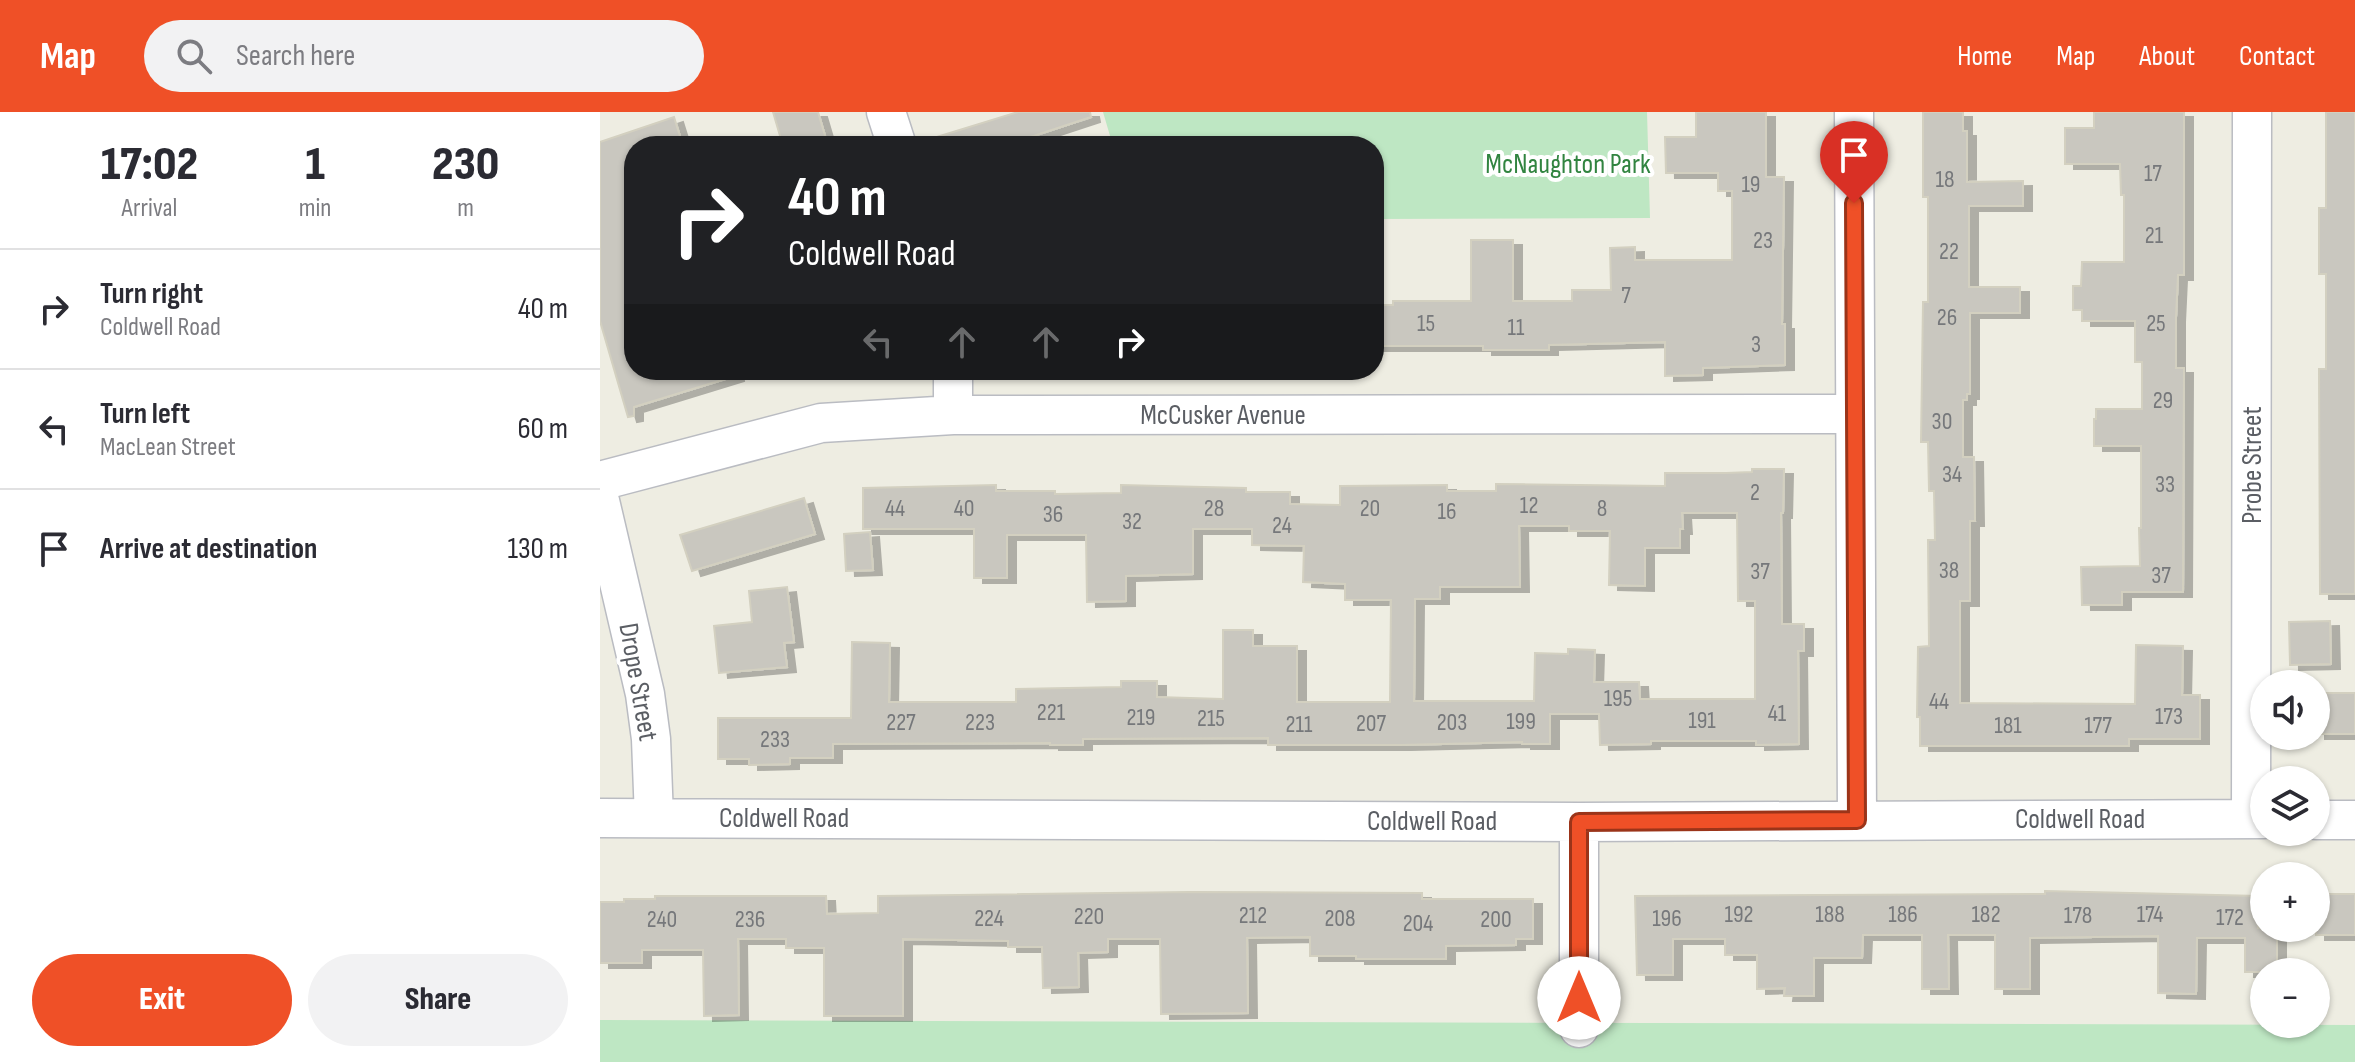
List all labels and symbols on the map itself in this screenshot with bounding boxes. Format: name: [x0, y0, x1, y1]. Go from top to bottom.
pin: [1820, 121, 1888, 203]
park label: McNaughton Park: [1485, 148, 1651, 181]
house number: 17: [2144, 159, 2162, 188]
house number: 18: [1936, 165, 1954, 194]
house number: 19: [1741, 170, 1761, 199]
house number: 21: [2145, 221, 2164, 250]
house number: 23: [1753, 226, 1773, 255]
house number: 22: [1939, 237, 1959, 266]
house number: 7: [1621, 281, 1631, 310]
house number: 26: [1937, 303, 1957, 332]
house number: 15: [1417, 309, 1435, 338]
house number: 25: [2146, 309, 2166, 338]
house number: 11: [1508, 313, 1525, 342]
house number: 3: [1751, 330, 1761, 359]
house number: 29: [2153, 386, 2173, 415]
street label: McCusker Avenue: [1140, 399, 1306, 432]
street label: Probe Street: [2236, 406, 2269, 524]
house number: 30: [1932, 407, 1952, 436]
house number: 34: [1942, 460, 1962, 489]
house number: 33: [2155, 470, 2175, 499]
house number: 2: [1750, 478, 1760, 507]
house number: 12: [1520, 491, 1538, 520]
house number: 44: [885, 494, 905, 523]
house number: 40: [954, 494, 974, 523]
house number: 28: [1204, 494, 1224, 523]
house number: 20: [1360, 494, 1380, 523]
house number: 8: [1597, 494, 1607, 523]
house number: 16: [1438, 497, 1456, 526]
house number: 36: [1043, 500, 1063, 529]
house number: 32: [1122, 507, 1142, 536]
house number: 24: [1272, 511, 1292, 540]
house number: 38: [1939, 556, 1959, 585]
house number: 37: [1750, 557, 1770, 586]
house number: 37: [2151, 561, 2171, 590]
street label: Drope Street: [611, 620, 665, 744]
house number: 195: [1604, 684, 1632, 713]
house number: 44: [1929, 687, 1949, 716]
house number: 221: [1037, 698, 1066, 727]
house number: 41: [1768, 699, 1787, 728]
house number: 173: [2155, 702, 2183, 731]
house number: 219: [1127, 703, 1156, 732]
house number: 215: [1197, 704, 1225, 733]
house number: 191: [1688, 706, 1716, 735]
house number: 199: [1506, 707, 1536, 736]
house number: 227: [886, 708, 916, 737]
house number: 223: [965, 708, 995, 737]
house number: 203: [1437, 708, 1467, 737]
house number: 207: [1356, 709, 1386, 738]
house number: 211: [1286, 710, 1313, 739]
house number: 181: [1994, 711, 2022, 740]
house number: 177: [2084, 711, 2112, 740]
house number: 233: [760, 725, 790, 754]
street label: Coldwell Road: [719, 802, 849, 835]
street label: Coldwell Road: [2015, 803, 2145, 836]
street label: Coldwell Road: [1367, 805, 1497, 838]
house number: 192: [1725, 900, 1753, 929]
house number: 188: [1815, 900, 1845, 929]
house number: 186: [1888, 900, 1918, 929]
house number: 182: [1971, 900, 2001, 929]
house number: 174: [2137, 900, 2163, 929]
house number: 212: [1239, 901, 1267, 930]
house number: 178: [2064, 901, 2092, 930]
house number: 220: [1074, 902, 1104, 931]
house number: 172: [2216, 903, 2244, 932]
house number: 224: [974, 904, 1004, 933]
house number: 208: [1324, 904, 1356, 933]
house number: 196: [1652, 904, 1682, 933]
house number: 240: [647, 905, 677, 934]
house number: 236: [735, 905, 765, 934]
house number: 200: [1480, 905, 1512, 934]
house number: 204: [1403, 909, 1433, 938]
position arrow: [1537, 956, 1621, 1040]

